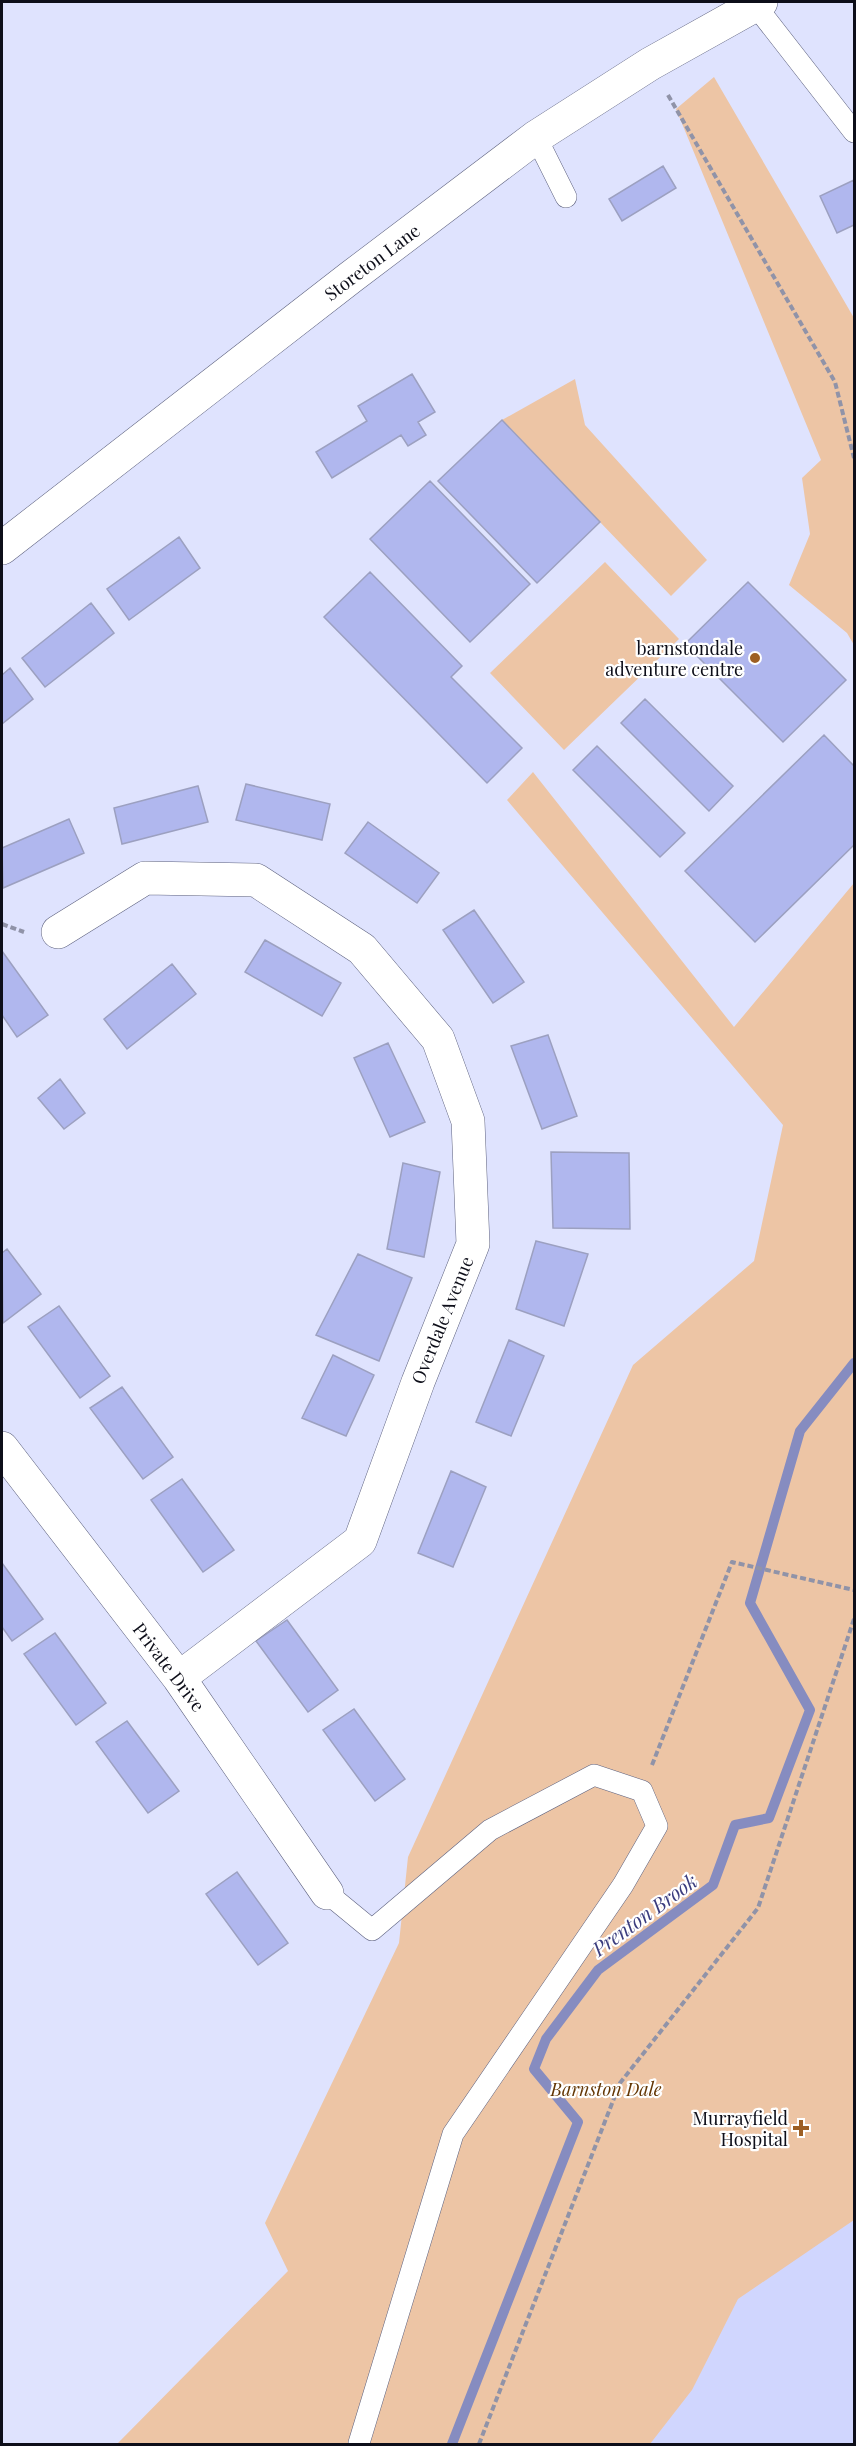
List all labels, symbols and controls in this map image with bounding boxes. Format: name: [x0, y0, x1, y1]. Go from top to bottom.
street label: Storeton Lane: [319, 218, 425, 306]
place label: barnstondale adventure centre: [605, 636, 743, 681]
marker: barnstondale adventure centre: [748, 651, 762, 665]
street label: Overdale Avenue: [405, 1253, 479, 1387]
street label: Private Drive: [128, 1618, 210, 1716]
water label: Prenton Brook: [585, 1867, 702, 1962]
park label: Barnston Dale: [550, 2077, 662, 2101]
place label: Murrayfield Hospital: [693, 2106, 789, 2151]
marker: Murrayfield Hospital: [792, 2119, 810, 2137]

